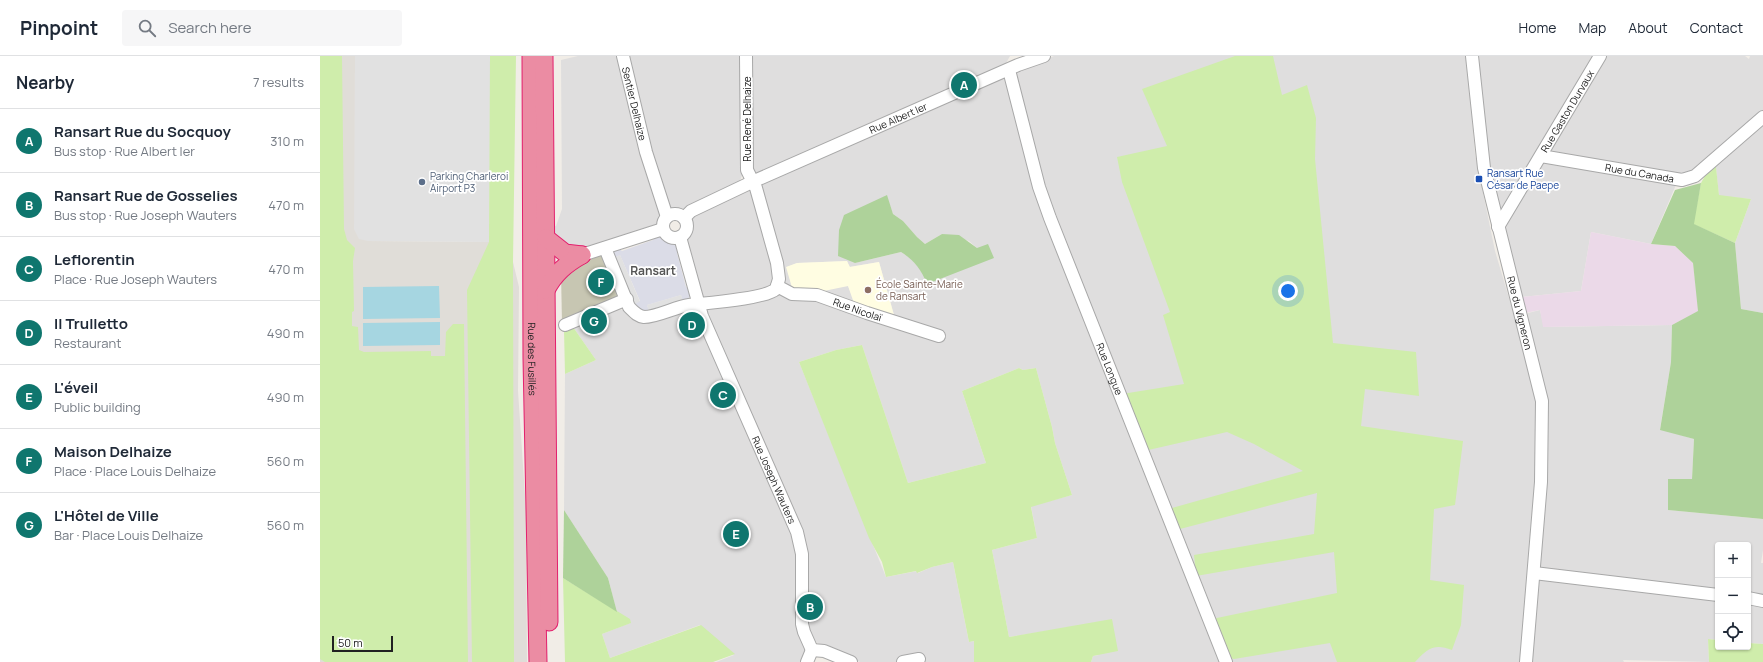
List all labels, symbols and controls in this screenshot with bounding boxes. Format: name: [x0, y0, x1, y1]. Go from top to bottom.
search box: [122, 10, 402, 46]
text: Pinpoint: [20, 15, 98, 41]
icon: search: [136, 17, 158, 39]
text: Search here: [168, 17, 252, 38]
text: Home: [1519, 18, 1556, 37]
text: Map: [1578, 18, 1606, 37]
text: About: [1628, 18, 1668, 37]
text: Contact: [1690, 18, 1743, 37]
street label: Sentier Delhaize: [619, 65, 650, 142]
street label: Rue Gaston Durvaux: [1537, 67, 1598, 155]
pin: A: [951, 70, 977, 100]
text: Nearby: [16, 71, 74, 94]
text: 7 results: [253, 73, 304, 91]
street label: Rue René Delhaize: [740, 76, 754, 162]
street label: Rue Albert Ier: [867, 99, 930, 137]
text: Ransart Rue du Socquoy: [54, 121, 231, 142]
text: A: [25, 132, 33, 150]
text: 310 m: [270, 132, 304, 150]
text: Bus stop · Rue Albert Ier: [54, 142, 195, 160]
street label: Rue du Canada: [1604, 160, 1675, 186]
place label: Ransart Rue César de Paepe: [1487, 166, 1559, 192]
place label: Parking Charleroi Airport P3: [430, 169, 508, 195]
marker: Ransart Rue César de Paepe: [1474, 174, 1484, 184]
marker: Parking Charleroi Airport P3: [417, 177, 427, 187]
text: Ransart Rue de Gosselies: [54, 185, 238, 206]
text: B: [25, 196, 33, 214]
text: 470 m: [268, 196, 304, 214]
text: Bus stop · Rue Joseph Wauters: [54, 206, 237, 224]
text: Leflorentin: [54, 249, 135, 270]
text: C: [24, 260, 34, 278]
text: 470 m: [268, 260, 304, 278]
district label: Ransart: [630, 262, 676, 279]
pin: F: [588, 267, 614, 297]
text: Place · Rue Joseph Wauters: [54, 270, 217, 288]
street label: Rue du Vigneron: [1504, 275, 1536, 351]
place label: École Sainte-Marie de Ransart: [876, 277, 963, 303]
your location: [1278, 281, 1298, 301]
marker: École Sainte-Marie de Ransart: [863, 285, 873, 295]
street label: Rue Nicolaï: [831, 294, 884, 325]
pin: G: [581, 306, 607, 336]
pin: D: [679, 310, 705, 340]
text: Il Trulletto: [54, 313, 128, 334]
street label: Rue des Fusillés: [525, 322, 540, 396]
text: D: [24, 324, 34, 342]
text: 490 m: [267, 324, 304, 342]
text: Restaurant: [54, 334, 121, 352]
street label: Rue Longue: [1093, 341, 1126, 397]
text: L'éveil: [54, 377, 98, 398]
pin: C: [710, 380, 736, 410]
text: E: [25, 388, 33, 406]
text: 490 m: [267, 388, 304, 406]
text: Public building: [54, 398, 141, 416]
street label: Rue Joseph Wauters: [749, 434, 799, 526]
text: Maison Delhaize: [54, 441, 172, 462]
text: F: [26, 452, 32, 470]
text: 560 m: [267, 452, 304, 470]
text: Place · Place Louis Delhaize: [54, 462, 216, 480]
text: L'Hôtel de Ville: [54, 505, 159, 526]
text: G: [24, 516, 34, 534]
text: 560 m: [267, 516, 304, 534]
pin: E: [723, 519, 749, 549]
text: Bar · Place Louis Delhaize: [54, 526, 203, 544]
map controls: [1715, 542, 1751, 650]
button: +: [1715, 542, 1751, 578]
button: −: [1715, 578, 1751, 614]
pin: B: [797, 592, 823, 622]
button: locate: [1715, 614, 1751, 650]
scale bar: [332, 634, 393, 653]
text: 50 m: [338, 635, 363, 650]

